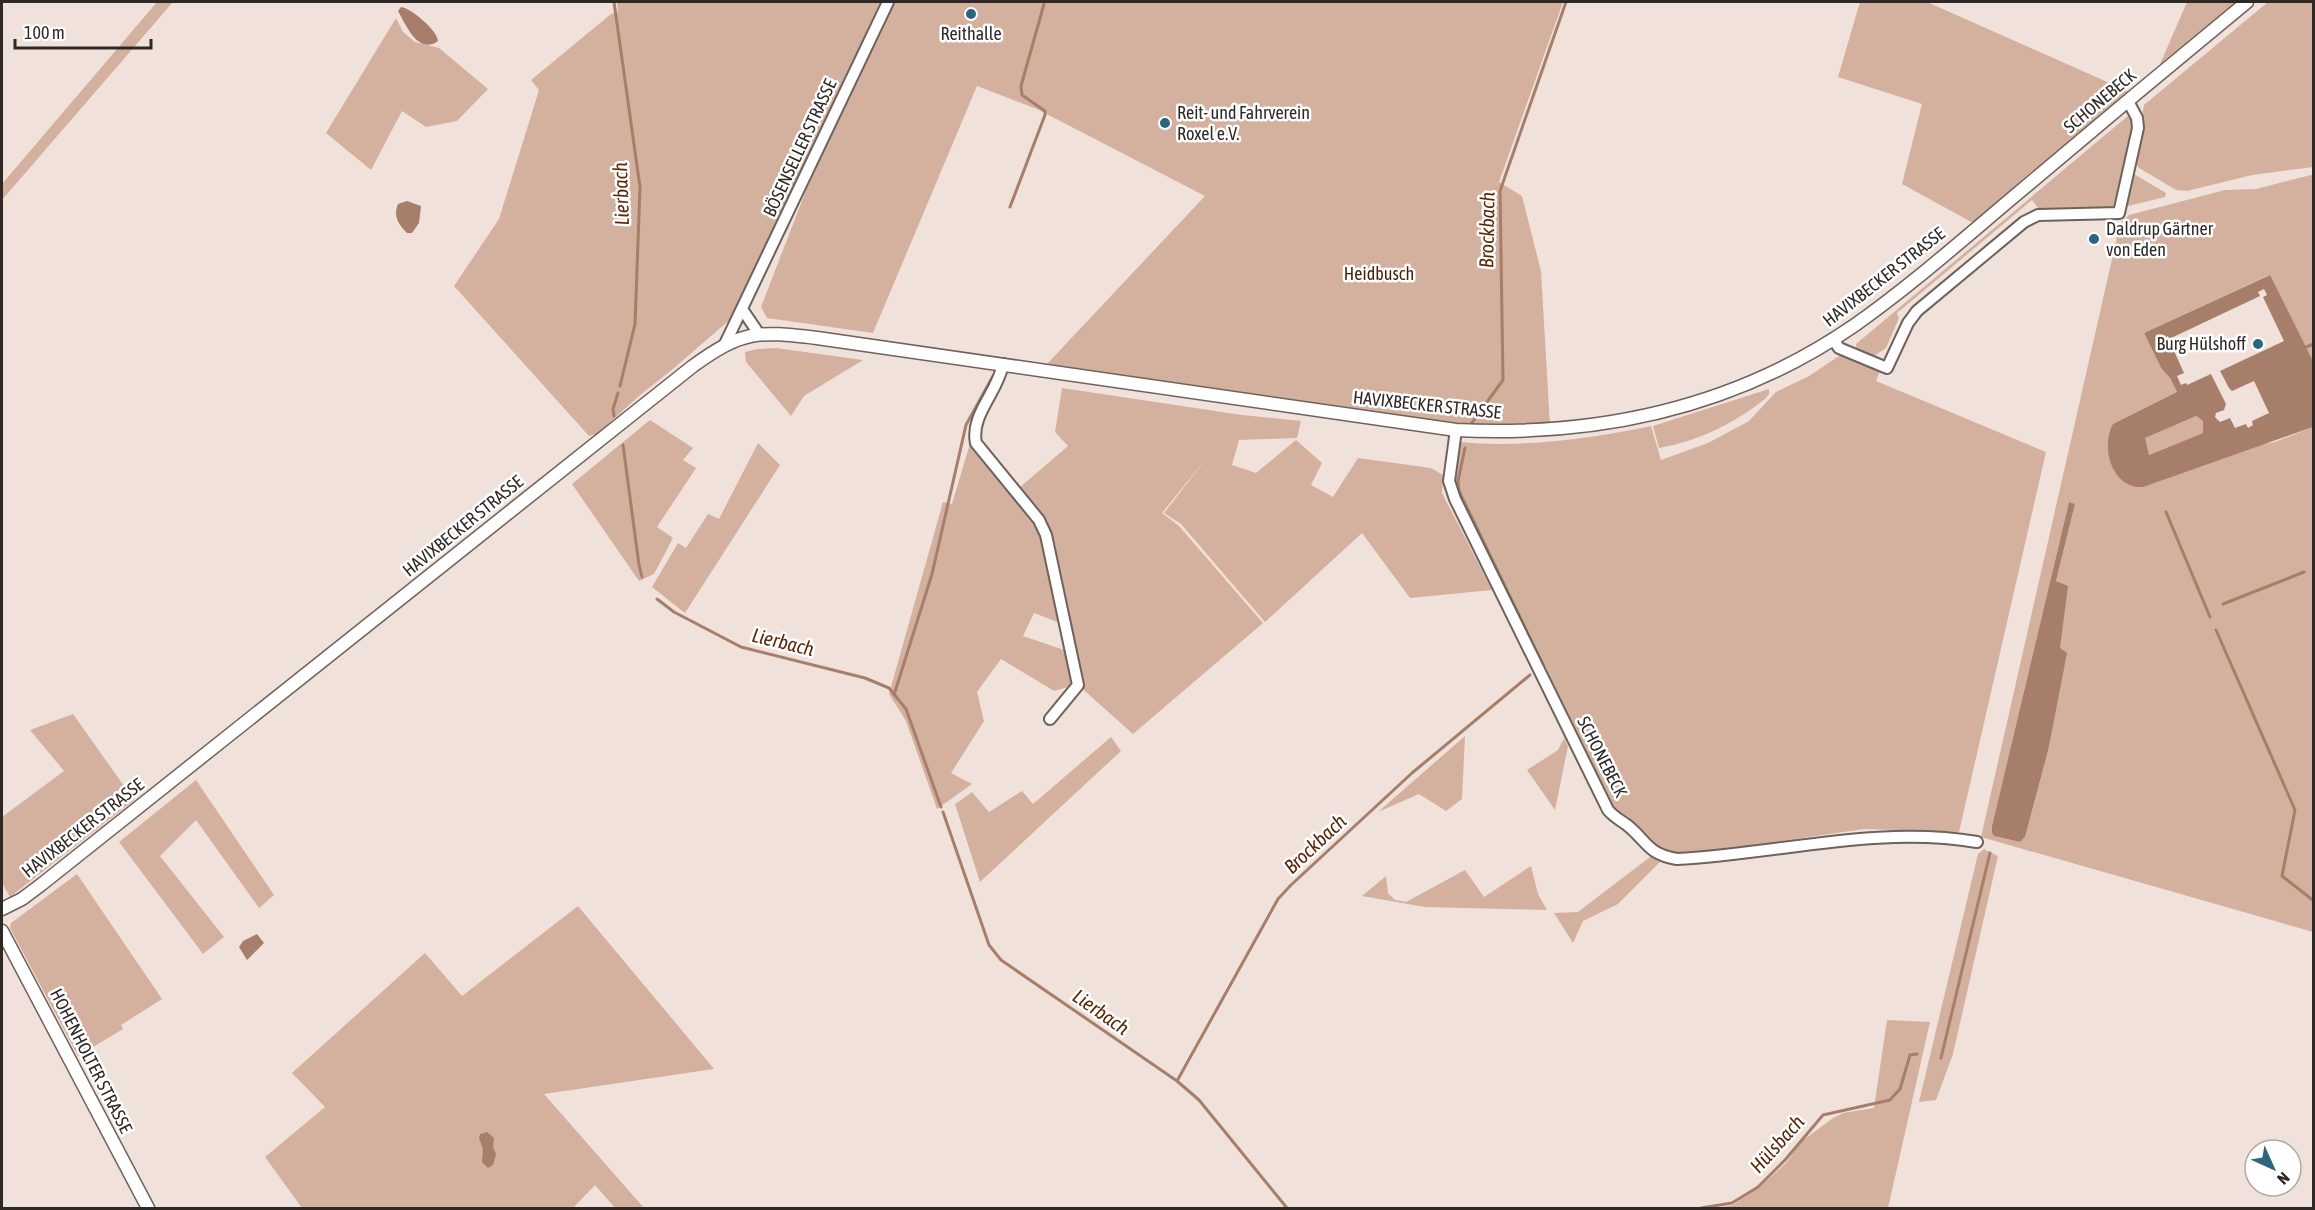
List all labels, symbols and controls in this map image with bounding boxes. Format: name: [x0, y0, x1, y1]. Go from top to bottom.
marker: Reithalle: [964, 7, 978, 21]
scale bar: [15, 12, 152, 50]
text: 100 m: [24, 22, 65, 43]
place label: Reithalle: [940, 23, 1002, 44]
street label: SCHONEBECK: [2059, 64, 2140, 137]
street label: BÖSENSELLER STRASSE: [758, 75, 841, 220]
place label: Reit- und Fahrverein Roxel e.V.: [1177, 102, 1310, 144]
marker: Reit- und Fahrverein Roxel e.V.: [1158, 116, 1172, 130]
water label: Lierbach: [608, 162, 633, 226]
water label: Brockbach: [1474, 191, 1499, 268]
place label: Daldrup Gärtner von Eden: [2106, 218, 2214, 260]
street label: HAVIXBECKER STRASSE: [1819, 222, 1949, 331]
marker: Daldrup Gärtner von Eden: [2087, 232, 2101, 246]
park label: Heidbusch: [1344, 263, 1414, 284]
place label: Burg Hülshoff: [2157, 333, 2246, 354]
marker: Burg Hülshoff: [2251, 337, 2265, 351]
street label: HAVIXBECKER STRASSE: [1352, 386, 1502, 423]
street label: HAVIXBECKER STRASSE: [398, 470, 527, 581]
water label: Lierbach: [750, 623, 817, 660]
street label: SCHONEBECK: [1573, 713, 1632, 801]
street label: HAVIXBECKER STRASSE: [18, 773, 148, 882]
water label: Brockbach: [1279, 809, 1351, 878]
water label: Lierbach: [1069, 984, 1134, 1039]
street label: HOHENHOLTER STRASSE: [46, 985, 137, 1137]
water label: Hülsbach: [1745, 1110, 1809, 1177]
north arrow: [2243, 1138, 2303, 1198]
text: N: [2274, 1169, 2293, 1188]

